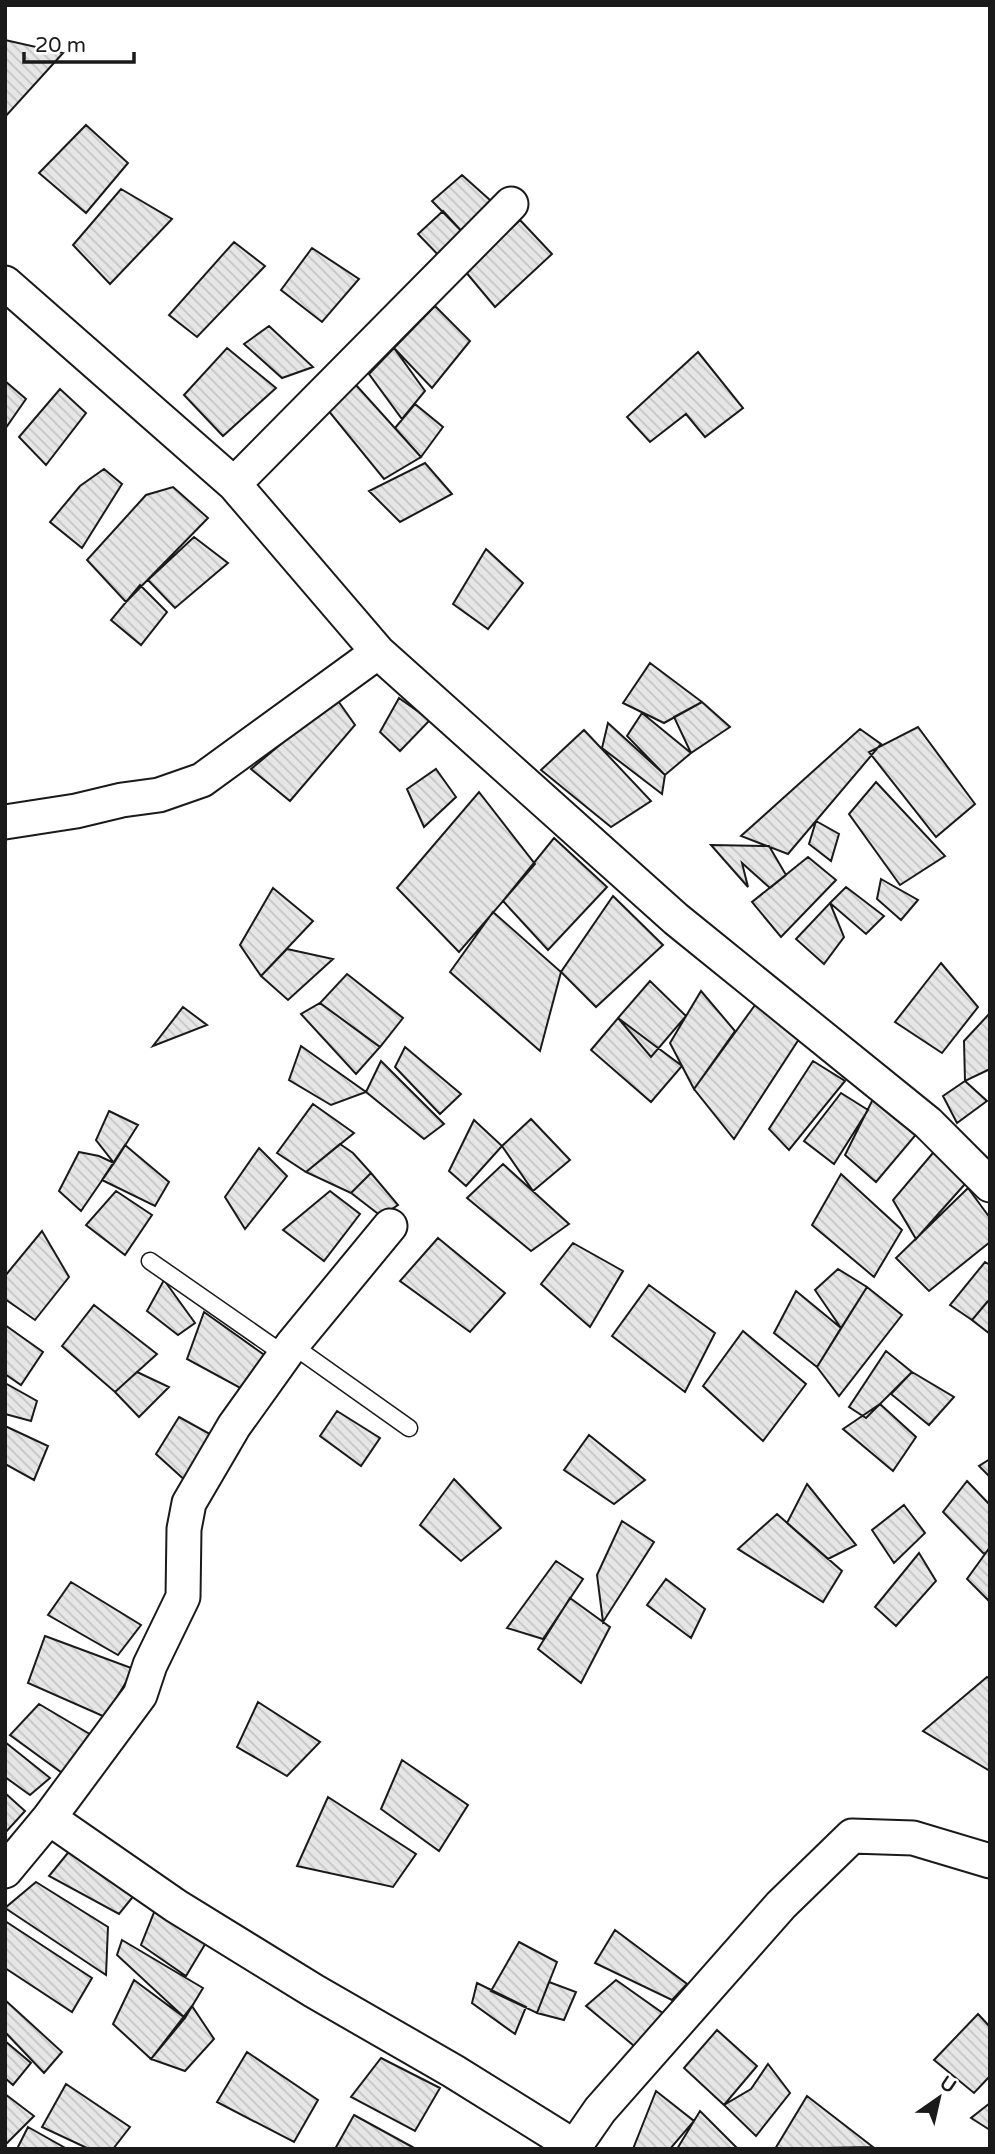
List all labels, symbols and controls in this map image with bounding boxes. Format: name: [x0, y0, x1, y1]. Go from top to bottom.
scale bar: [24, 21, 135, 65]
text: 20 m: [35, 33, 86, 58]
north arrow: [904, 2063, 974, 2133]
text: U: [936, 2072, 960, 2098]

